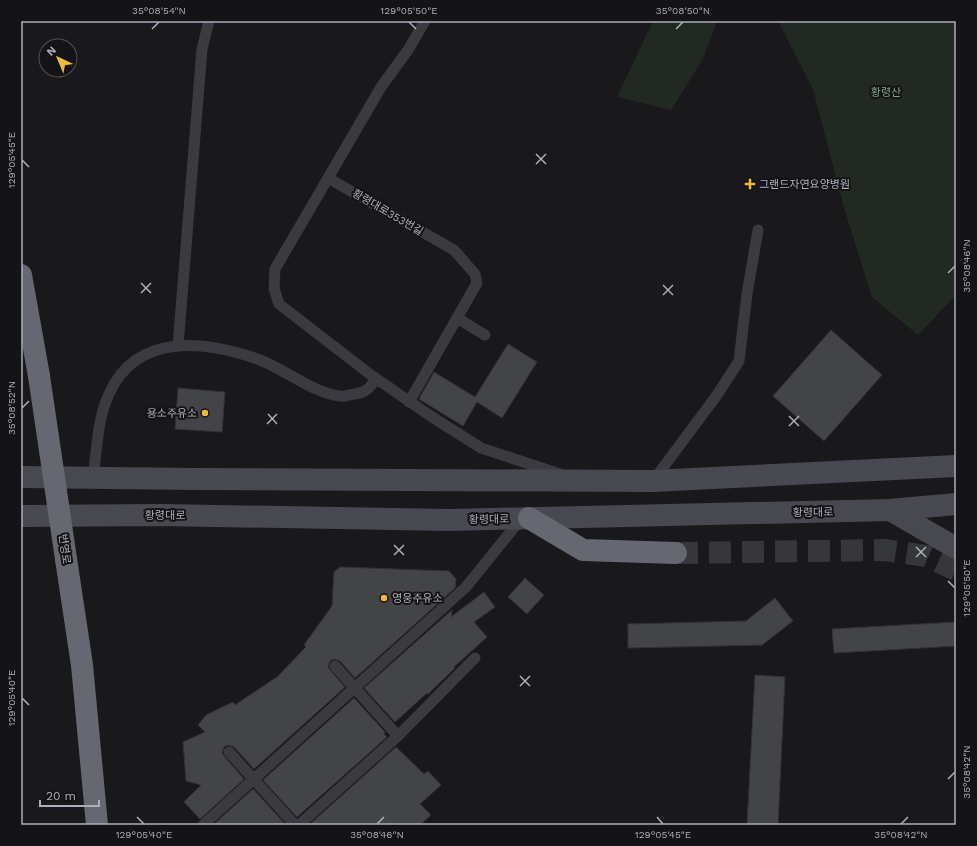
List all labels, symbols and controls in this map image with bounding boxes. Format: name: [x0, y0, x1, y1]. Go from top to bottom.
text: 35°08'54"N: [132, 5, 186, 16]
text: 129°05'50"E: [380, 5, 438, 16]
text: 35°08'50"N: [656, 5, 710, 16]
north arrow: [38, 38, 78, 78]
text: N: [44, 44, 59, 59]
park label: 황령산: [871, 86, 901, 99]
text: 129°05'45"E: [6, 132, 17, 188]
marker: 그랜드자연요양병원: [744, 178, 756, 190]
place label: 그랜드자연요양병원: [759, 178, 850, 191]
street label: 황령대로353번길: [350, 187, 426, 238]
text: 35°08'46"N: [961, 239, 972, 293]
text: 35°08'52"N: [6, 381, 17, 435]
place label: 용소주유소: [146, 407, 197, 420]
marker: 용소주유소: [200, 408, 210, 418]
street label: 황령대로: [793, 506, 833, 519]
street label: 황령대로: [145, 509, 185, 522]
street label: 황령대로: [469, 513, 509, 526]
street label: 번영로: [56, 533, 73, 565]
text: 129°05'50"E: [961, 559, 972, 617]
place label: 영웅주유소: [392, 592, 443, 605]
marker: 영웅주유소: [379, 593, 389, 603]
text: 129°05'40"E: [6, 670, 17, 726]
text: 35°08'42"N: [961, 745, 972, 799]
scale bar: [40, 782, 99, 808]
text: 20 m: [46, 789, 76, 803]
text: 129°05'40"E: [116, 829, 172, 840]
text: 35°08'46"N: [350, 829, 404, 840]
text: 129°05'45"E: [635, 829, 691, 840]
text: 35°08'42"N: [874, 829, 928, 840]

